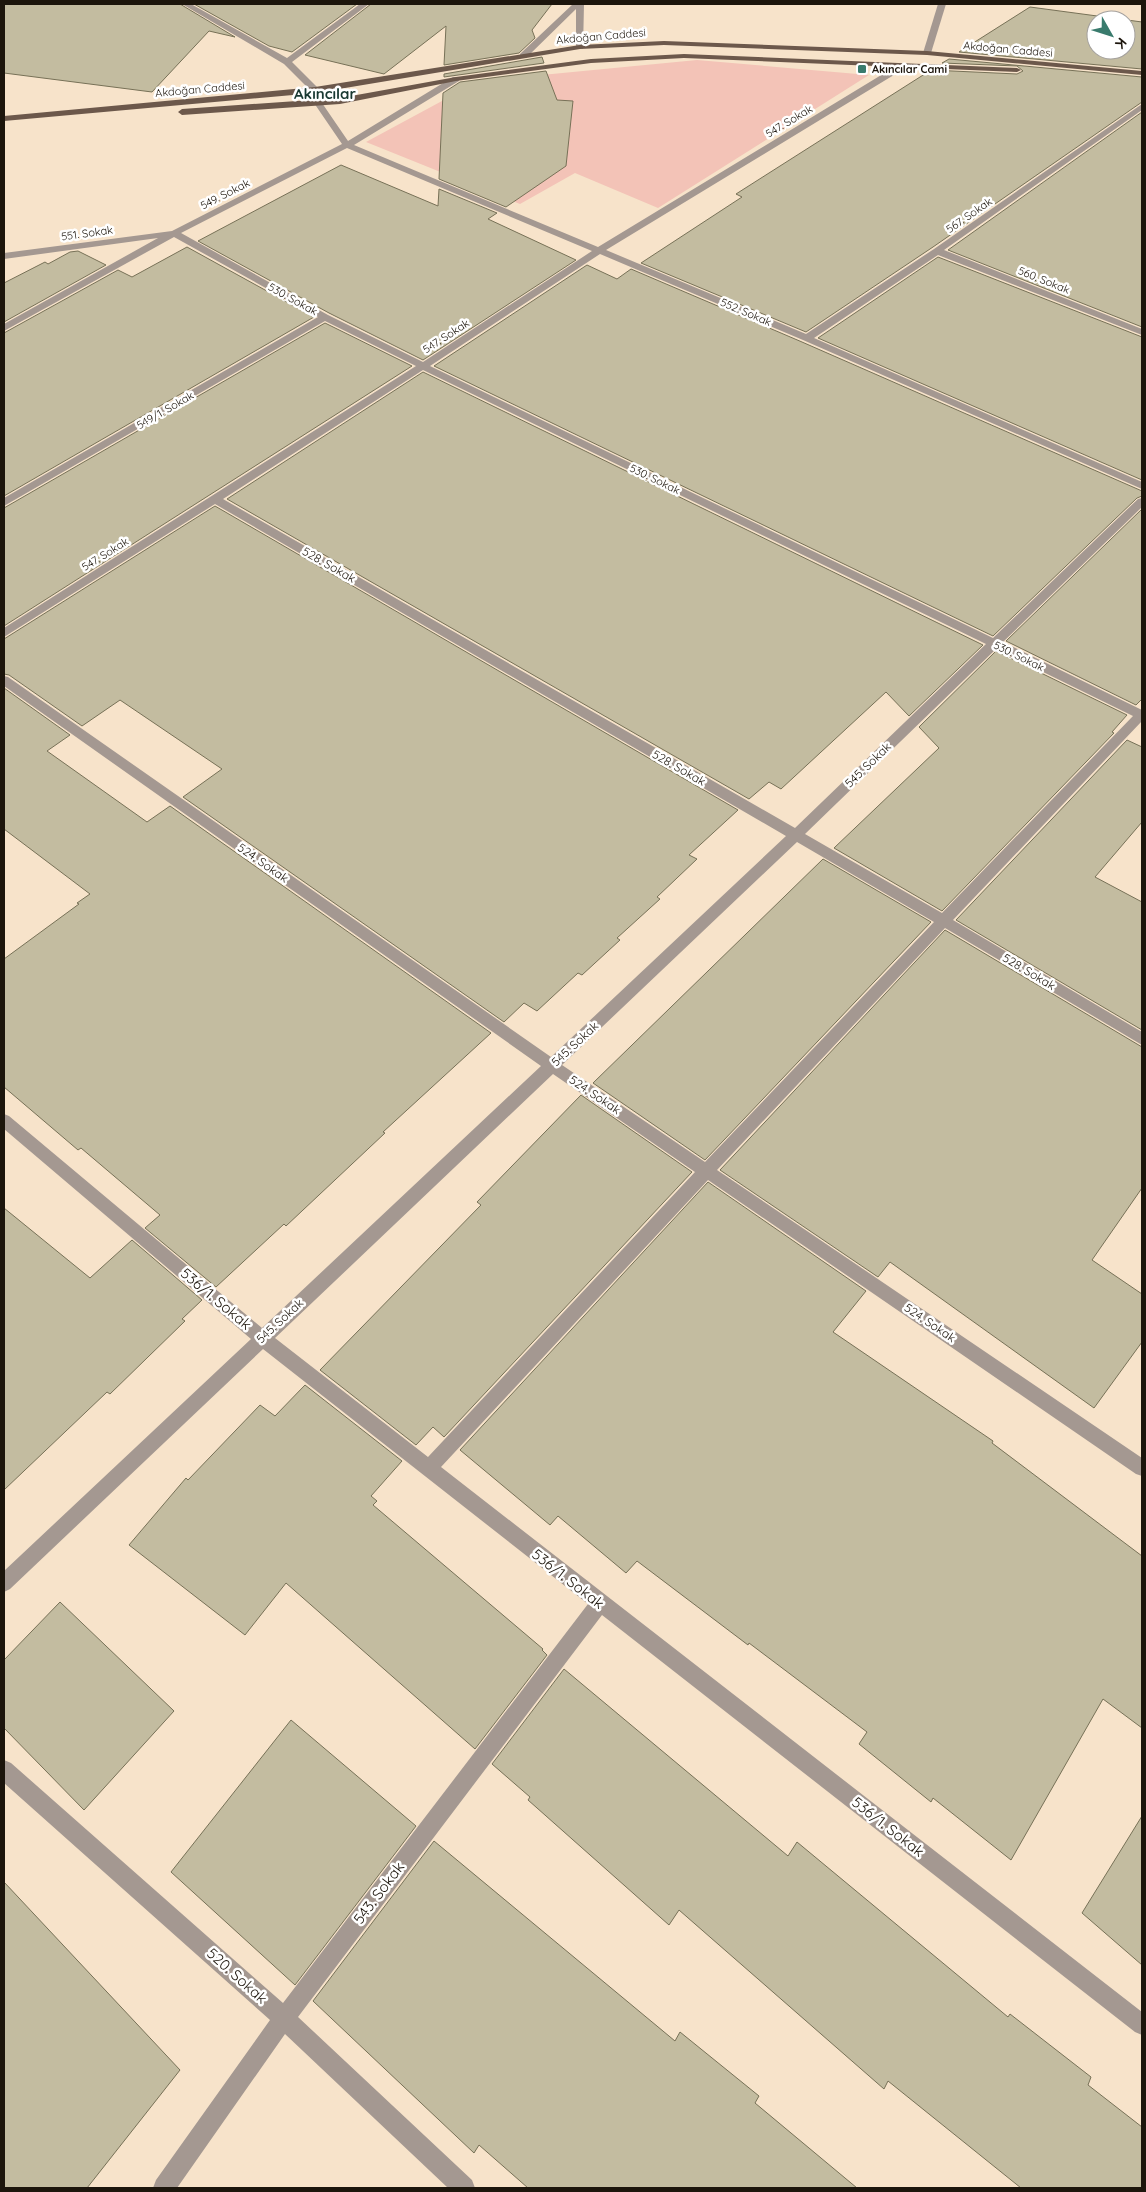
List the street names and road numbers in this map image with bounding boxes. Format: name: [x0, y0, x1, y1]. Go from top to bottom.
street label: Akdoğan Caddesi: [556, 25, 646, 47]
street label: Akdoğan Caddesi: [963, 38, 1053, 60]
street label: Akdoğan Caddesi: [155, 78, 245, 100]
street label: 547. Sokak: [763, 101, 815, 141]
street label: 549. Sokak: [198, 176, 252, 212]
street label: 567. Sokak: [943, 194, 995, 236]
street label: 551. Sokak: [60, 222, 114, 244]
street label: 560. Sokak: [1016, 263, 1072, 297]
street label: 530. Sokak: [266, 280, 320, 318]
street label: 552. Sokak: [718, 295, 774, 329]
street label: 547. Sokak: [420, 316, 472, 356]
street label: 549/1. Sokak: [134, 388, 196, 432]
street label: 530. Sokak: [627, 461, 683, 497]
street label: 547. Sokak: [79, 534, 131, 574]
street label: 528. Sokak: [300, 543, 359, 586]
street label: 530. Sokak: [991, 638, 1047, 674]
street label: 545. Sokak: [841, 739, 894, 790]
street label: 528. Sokak: [650, 746, 709, 789]
street label: 524. Sokak: [235, 840, 292, 886]
street label: 528. Sokak: [1000, 950, 1058, 993]
street label: 545. Sokak: [548, 1018, 601, 1069]
street label: 524. Sokak: [567, 1072, 624, 1117]
street label: 536/1. Sokak: [177, 1263, 256, 1334]
street label: 545. Sokak: [253, 1295, 306, 1346]
street label: 524. Sokak: [902, 1300, 959, 1345]
street label: 536/1. Sokak: [528, 1544, 608, 1613]
street label: 536/1. Sokak: [848, 1792, 928, 1861]
street label: 543. Sokak: [349, 1858, 408, 1928]
street label: 520. Sokak: [203, 1944, 271, 2008]

